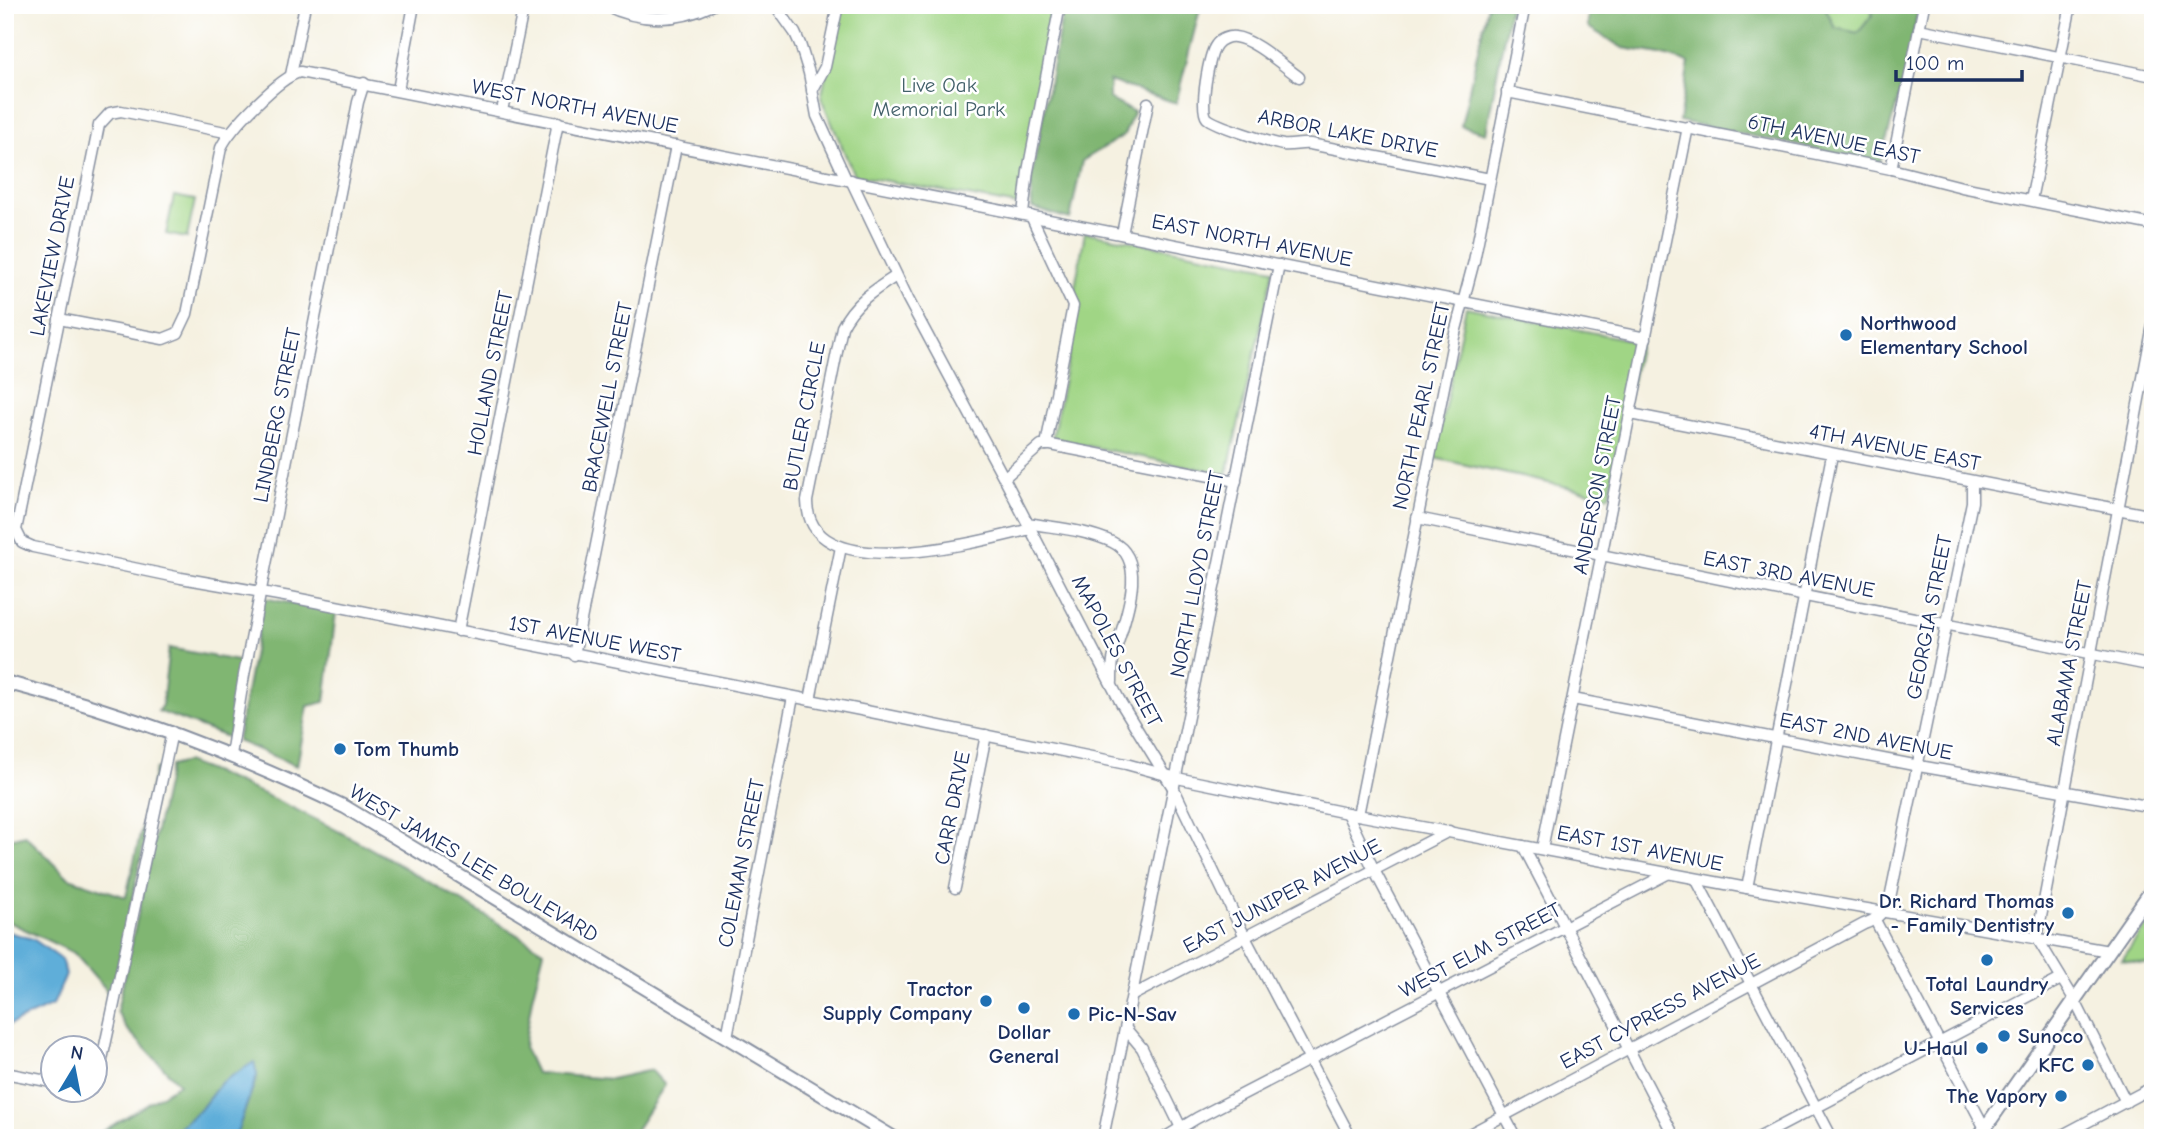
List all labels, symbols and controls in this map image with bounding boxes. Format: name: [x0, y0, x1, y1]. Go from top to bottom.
scale bar: [1896, 38, 2022, 82]
text: 100 m: [1906, 51, 1964, 75]
park label: Live Oak Memorial Park: [873, 73, 1005, 121]
street label: WEST NORTH AVENUE: [470, 74, 680, 138]
street label: ARBOR LAKE DRIVE: [1256, 104, 1440, 162]
street label: 6TH AVENUE EAST: [1746, 109, 1922, 169]
street label: LAKEVIEW DRIVE: [25, 174, 79, 338]
street label: EAST NORTH AVENUE: [1150, 209, 1354, 271]
street label: HOLLAND STREET: [462, 289, 518, 457]
street label: BRACEWELL STREET: [577, 300, 637, 494]
street label: NORTH PEARL STREET: [1387, 300, 1455, 512]
place label: Northwood Elementary School: [1860, 311, 2028, 359]
street label: LINDBERG STREET: [248, 326, 306, 504]
marker: Northwood Elementary School: [1838, 327, 1854, 343]
street label: BUTLER CIRCLE: [778, 340, 830, 492]
street label: ANDERSON STREET: [1568, 394, 1626, 576]
street label: 4TH AVENUE EAST: [1807, 419, 1983, 475]
street label: NORTH LLOYD STREET: [1165, 468, 1229, 679]
street label: GEORGIA STREET: [1901, 533, 1957, 701]
street label: EAST 3RD AVENUE: [1701, 546, 1877, 602]
street label: MAPOLES STREET: [1067, 571, 1167, 731]
street label: ALABAMA STREET: [2041, 578, 2097, 748]
street label: 1ST AVENUE WEST: [507, 611, 683, 667]
street label: EAST 2ND AVENUE: [1777, 707, 1955, 765]
place label: Tom Thumb: [354, 737, 459, 761]
marker: Tom Thumb: [332, 741, 348, 757]
street label: CARR DRIVE: [929, 749, 975, 867]
street label: COLEMAN STREET: [713, 776, 769, 949]
street label: WEST JAMES LEE BOULEVARD: [345, 779, 603, 947]
street label: EAST 1ST AVENUE: [1555, 820, 1725, 876]
street label: EAST JUNIPER AVENUE: [1179, 834, 1385, 958]
place label: Dr. Richard Thomas - Family Dentistry: [1879, 889, 2054, 937]
street label: WEST ELM STREET: [1395, 897, 1565, 1003]
marker: Dr. Richard Thomas - Family Dentistry: [2060, 905, 2076, 921]
street label: EAST CYPRESS AVENUE: [1556, 948, 1764, 1074]
marker: Total Laundry Services: [1979, 952, 1995, 968]
place label: Total Laundry Services: [1926, 972, 2049, 1020]
place label: Tractor Supply Company: [823, 977, 973, 1025]
marker: Tractor Supply Company: [978, 993, 994, 1009]
marker: Dollar General: [1016, 1000, 1032, 1016]
place label: Pic-N-Sav: [1088, 1002, 1177, 1026]
marker: Pic-N-Sav: [1066, 1006, 1082, 1022]
place label: Dollar General: [989, 1020, 1059, 1068]
place label: Sunoco: [2018, 1024, 2083, 1048]
marker: Sunoco: [1996, 1028, 2012, 1044]
north arrow: [38, 1034, 108, 1104]
place label: U-Haul: [1904, 1036, 1968, 1060]
marker: U-Haul: [1974, 1040, 1990, 1056]
text: N: [69, 1041, 85, 1065]
place label: KFC: [2038, 1053, 2074, 1077]
marker: KFC: [2080, 1057, 2096, 1073]
place label: The Vapory: [1946, 1084, 2047, 1108]
marker: The Vapory: [2053, 1088, 2069, 1104]

